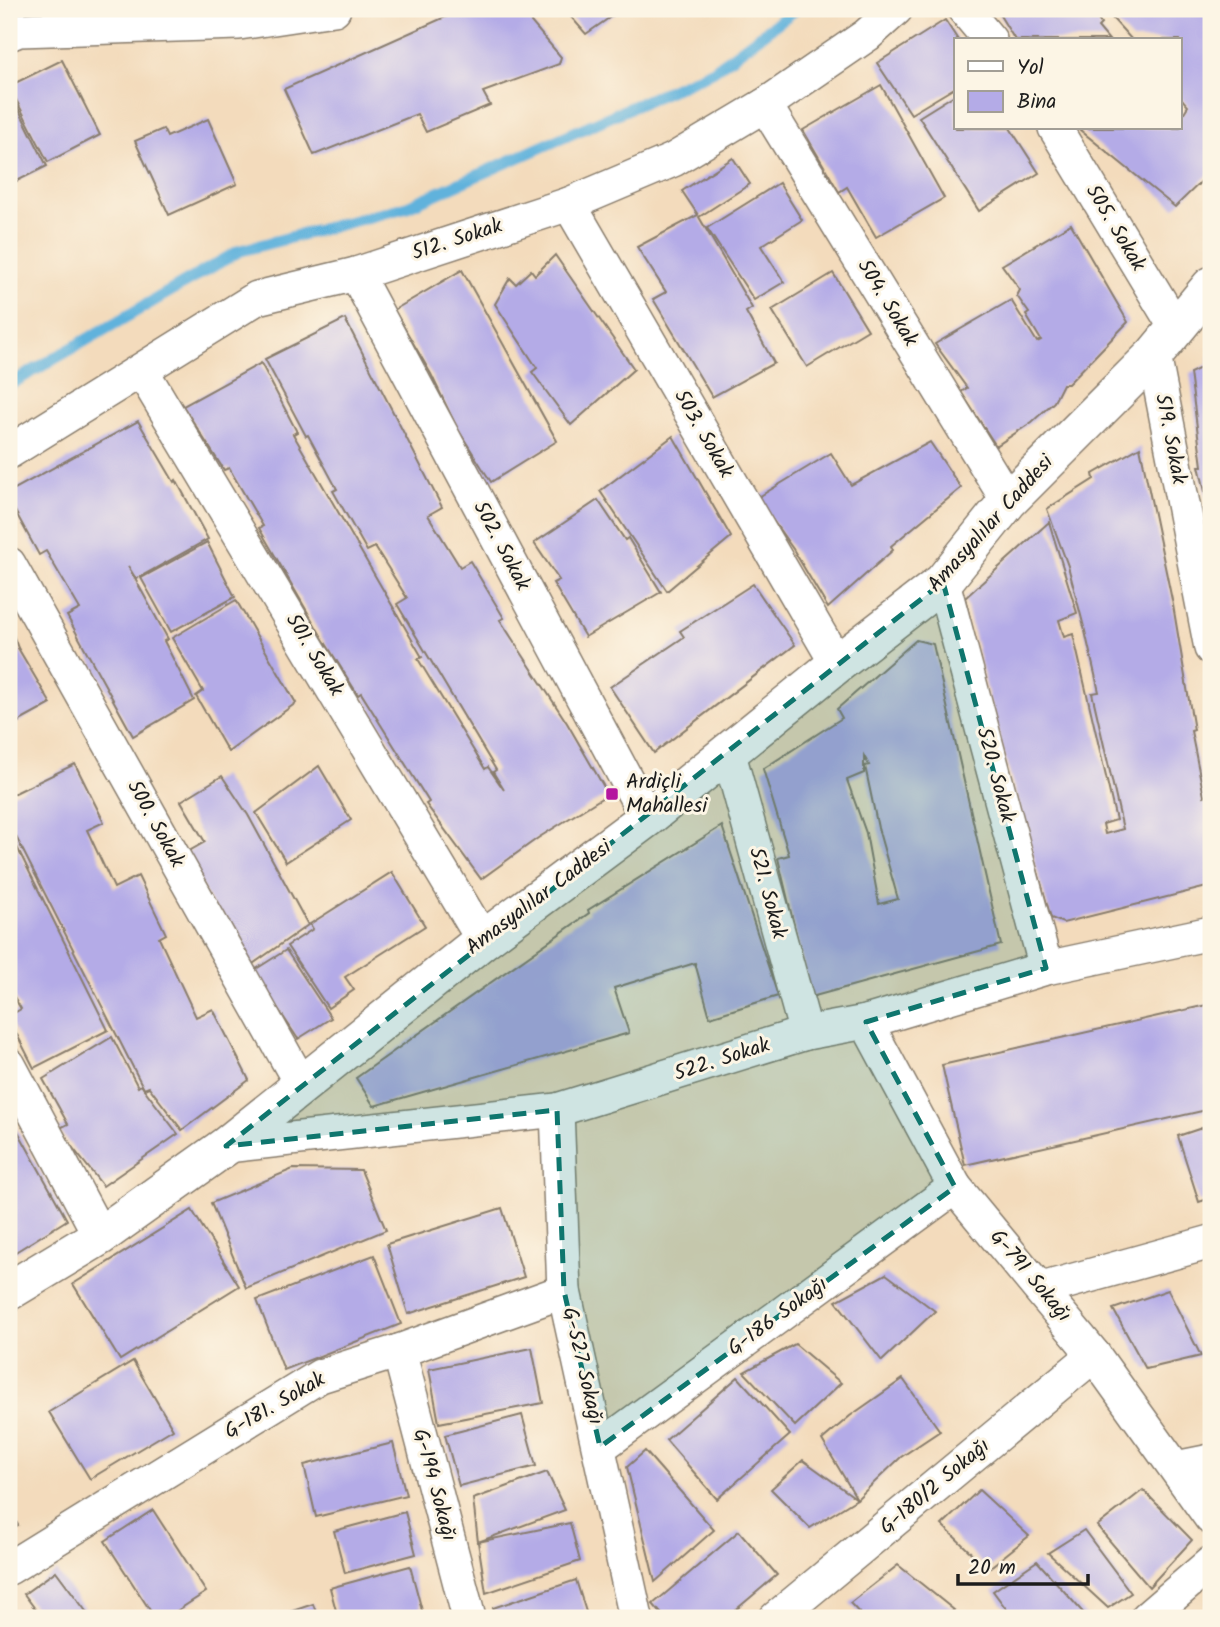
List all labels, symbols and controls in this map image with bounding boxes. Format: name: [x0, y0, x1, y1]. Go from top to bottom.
legend: [954, 38, 1182, 130]
text: Yol: [1017, 52, 1044, 85]
text: Bina: [1017, 86, 1056, 119]
street label: 505. Sokak: [1076, 178, 1154, 278]
street label: 512. Sokak: [407, 210, 507, 270]
street label: 504. Sokak: [848, 253, 926, 353]
street label: 503. Sokak: [664, 384, 742, 485]
street label: 519. Sokak: [1145, 391, 1195, 487]
street label: Amasyalılar Caddesi: [920, 447, 1063, 600]
street label: 502. Sokak: [464, 495, 539, 597]
street label: 501. Sokak: [276, 607, 352, 703]
street label: 520. Sokak: [966, 724, 1024, 827]
place label: Ardiçli Mahallesi: [626, 766, 708, 823]
street label: 500. Sokak: [117, 774, 193, 874]
marker: Ardiçli Mahallesi: [604, 786, 620, 802]
street label: Amasyalılar Caddesi: [459, 831, 620, 964]
street label: 521. Sokak: [739, 843, 795, 943]
street label: 522. Sokak: [670, 1029, 774, 1091]
street label: G-791 Sokağı: [981, 1222, 1079, 1330]
street label: G-186 Sokağı: [721, 1269, 835, 1365]
street label: G-527 Sokağı: [552, 1304, 612, 1428]
street label: G-181. Sokak: [218, 1364, 332, 1448]
street label: G-194 Sokağı: [403, 1425, 465, 1545]
street label: G-180/2 Sokağı: [872, 1431, 998, 1543]
scale bar: [958, 1543, 1087, 1587]
text: 20 m: [968, 1552, 1016, 1585]

